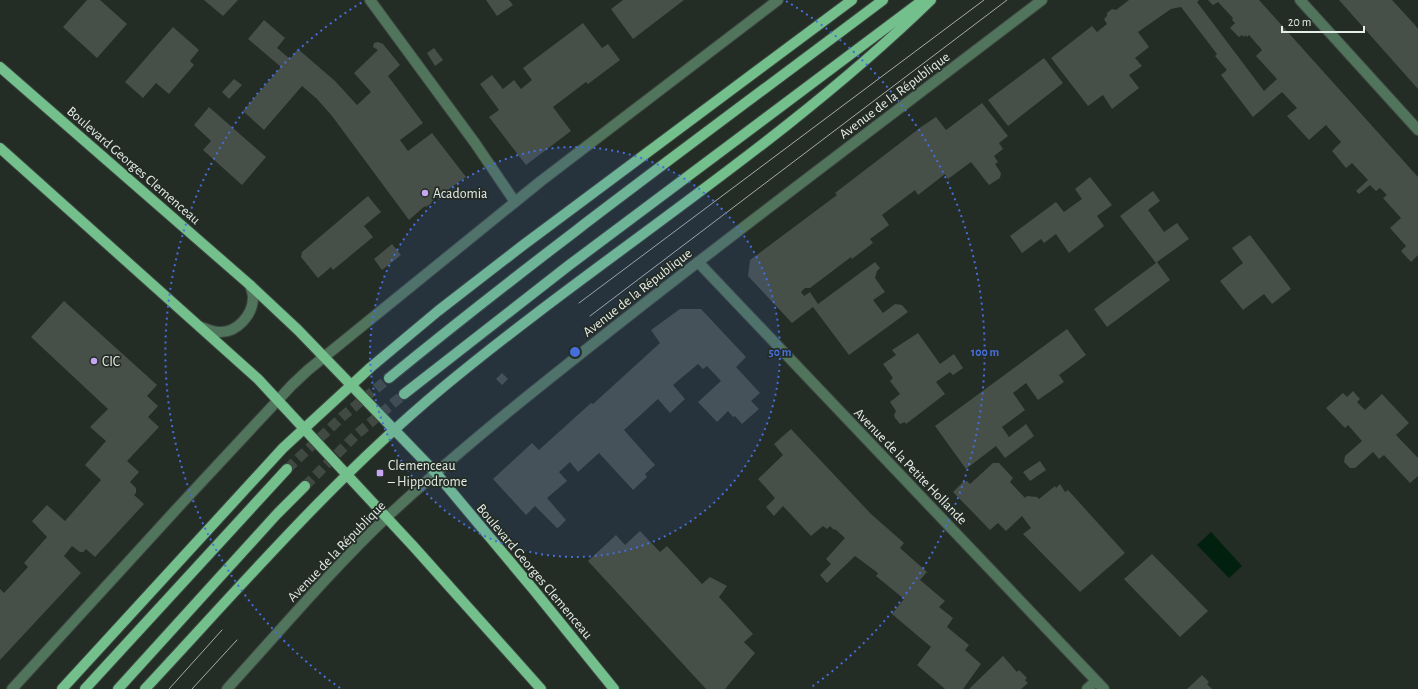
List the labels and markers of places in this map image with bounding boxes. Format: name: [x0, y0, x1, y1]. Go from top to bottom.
place label: Acadomia: [433, 187, 488, 201]
marker: Acadomia: [420, 188, 430, 198]
centre of rings: [568, 345, 582, 359]
place label: CIC: [102, 355, 120, 369]
marker: CIC: [89, 356, 99, 366]
place label: Clemenceau – Hippodrome: [387, 459, 467, 489]
marker: Clemenceau – Hippodrome: [375, 468, 385, 478]

